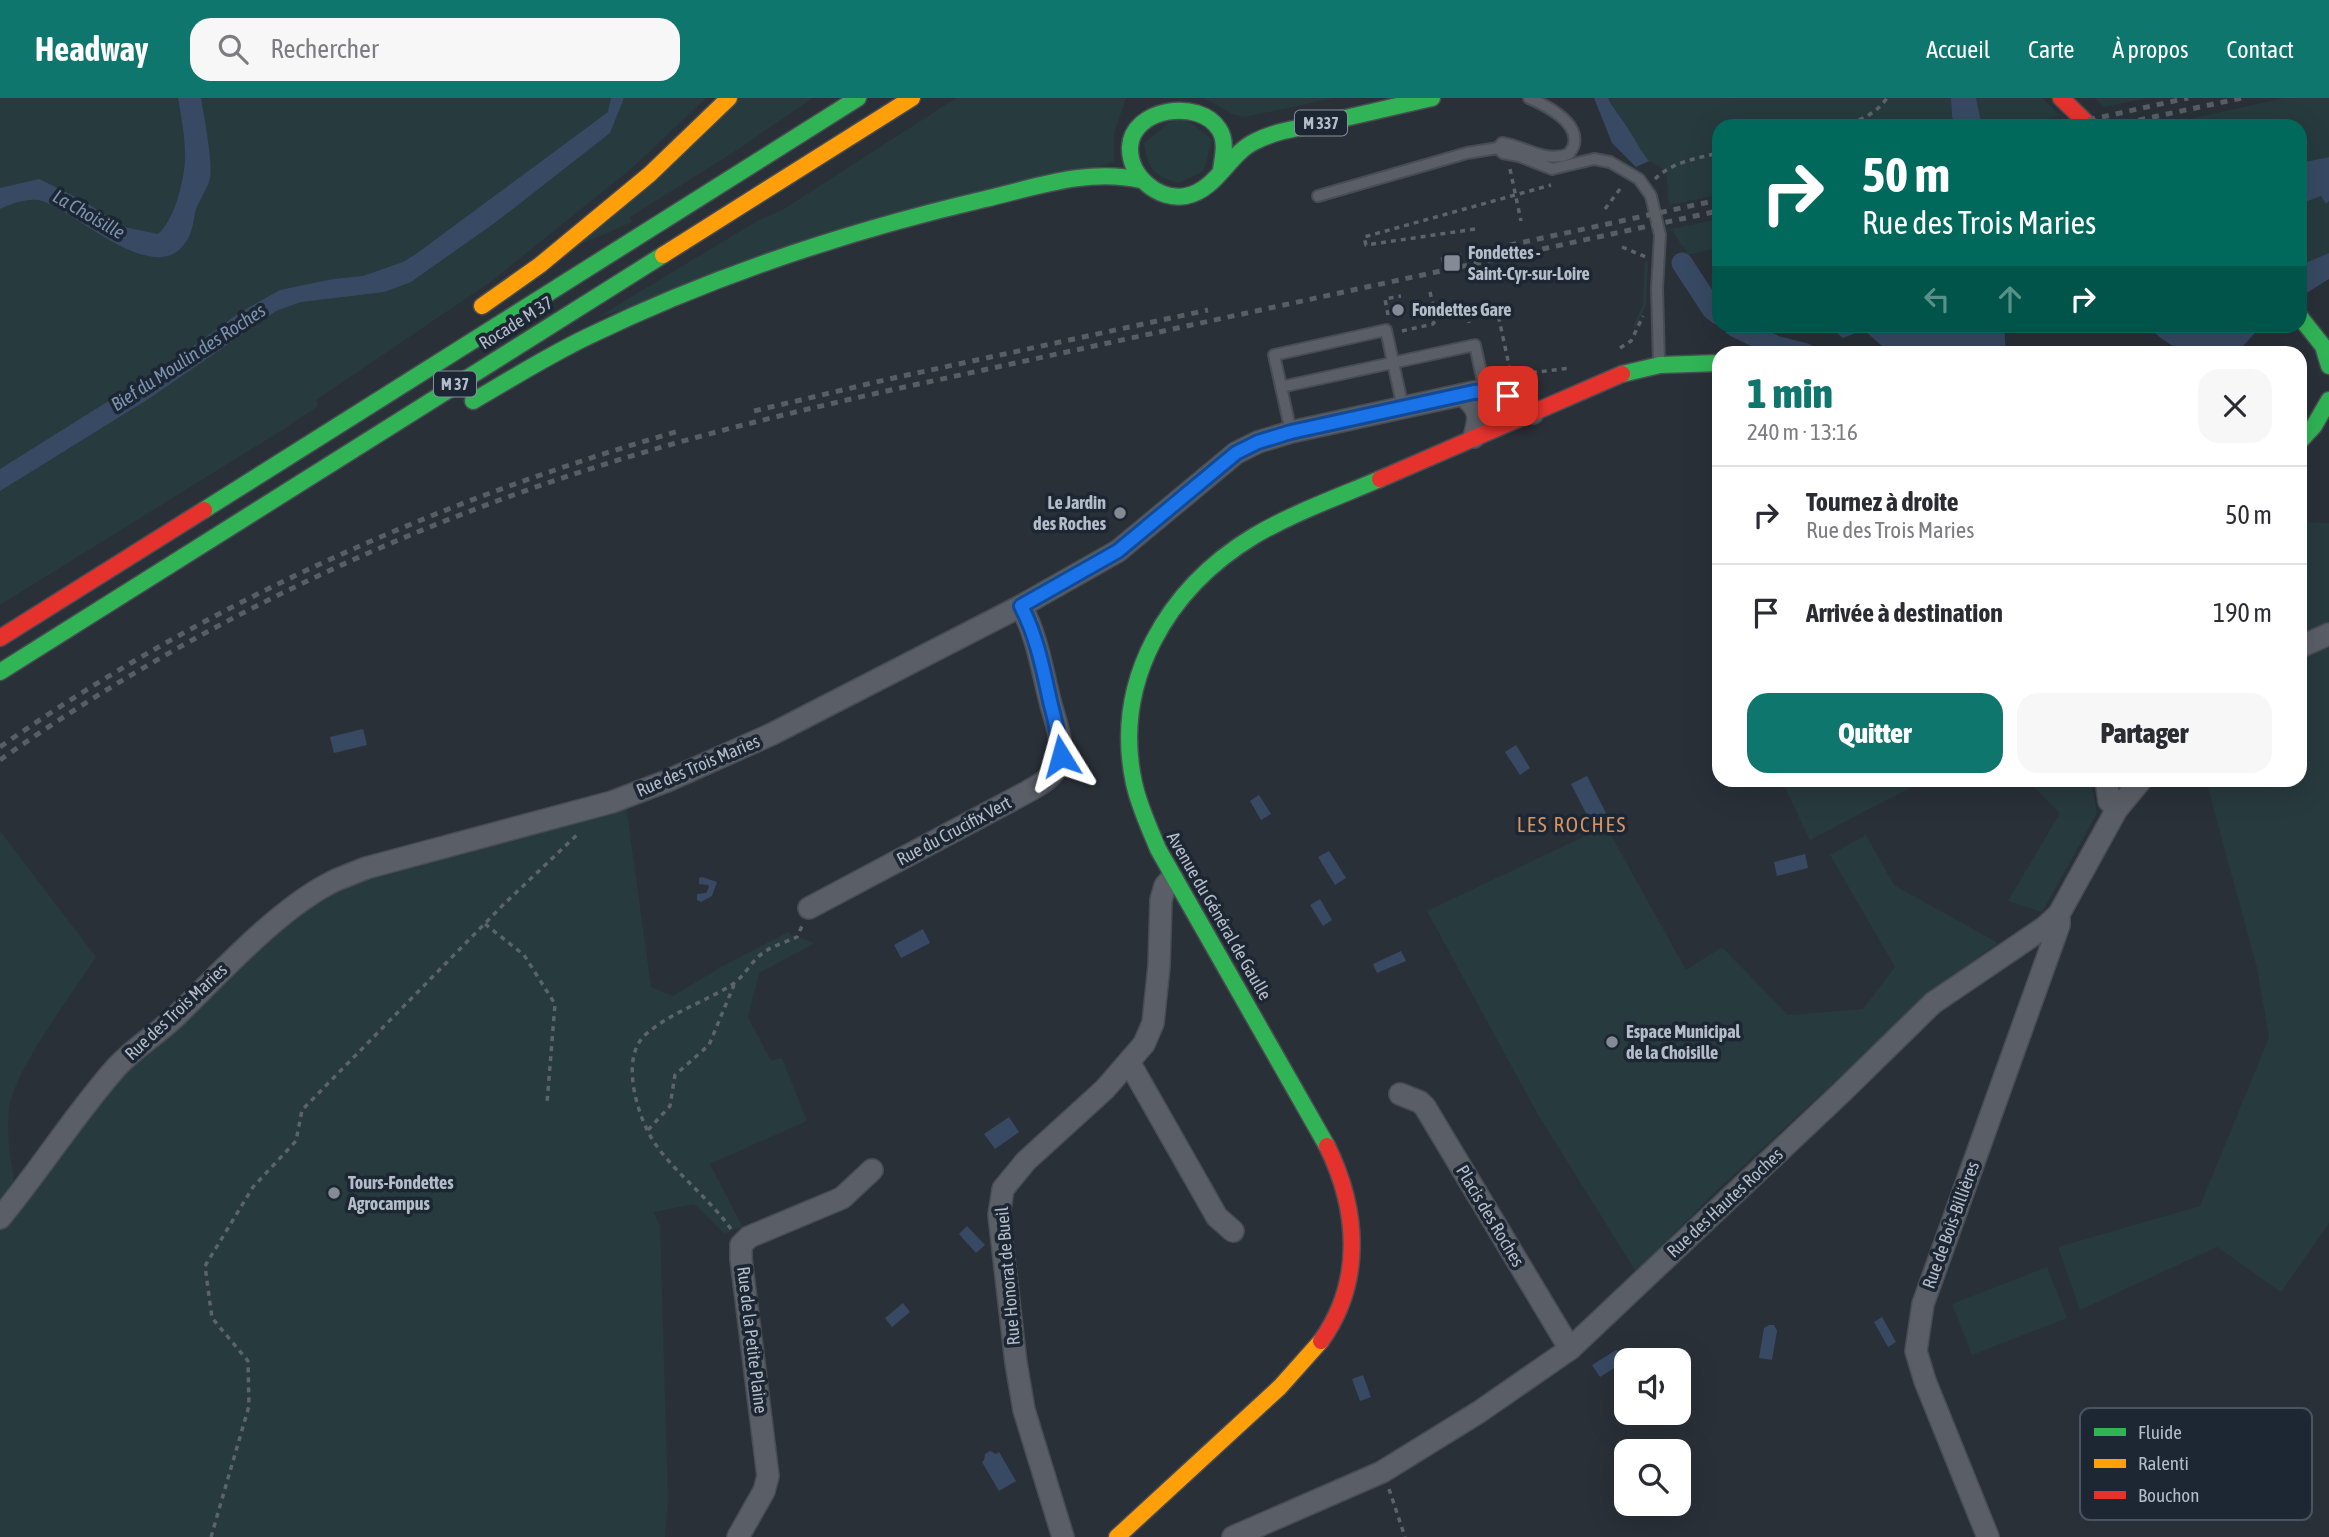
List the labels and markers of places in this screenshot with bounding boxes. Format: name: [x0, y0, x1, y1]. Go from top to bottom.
place label: Fondettes - Saint-Cyr-sur-Loire: [1468, 242, 1590, 284]
marker: Fondettes - Saint-Cyr-sur-Loire: [1442, 253, 1462, 273]
place label: Fondettes Gare: [1412, 299, 1511, 320]
marker: Fondettes Gare: [1390, 302, 1406, 318]
pin: [1478, 366, 1538, 426]
place label: Le Jardin des Roches: [1033, 492, 1107, 534]
marker: Le Jardin des Roches: [1112, 505, 1128, 521]
place label: Espace Municipal de la Choisille: [1626, 1021, 1741, 1063]
marker: Espace Municipal de la Choisille: [1604, 1034, 1620, 1050]
place label: Tours-Fondettes Agrocampus: [347, 1172, 454, 1214]
marker: Tours-Fondettes Agrocampus: [326, 1185, 342, 1201]

